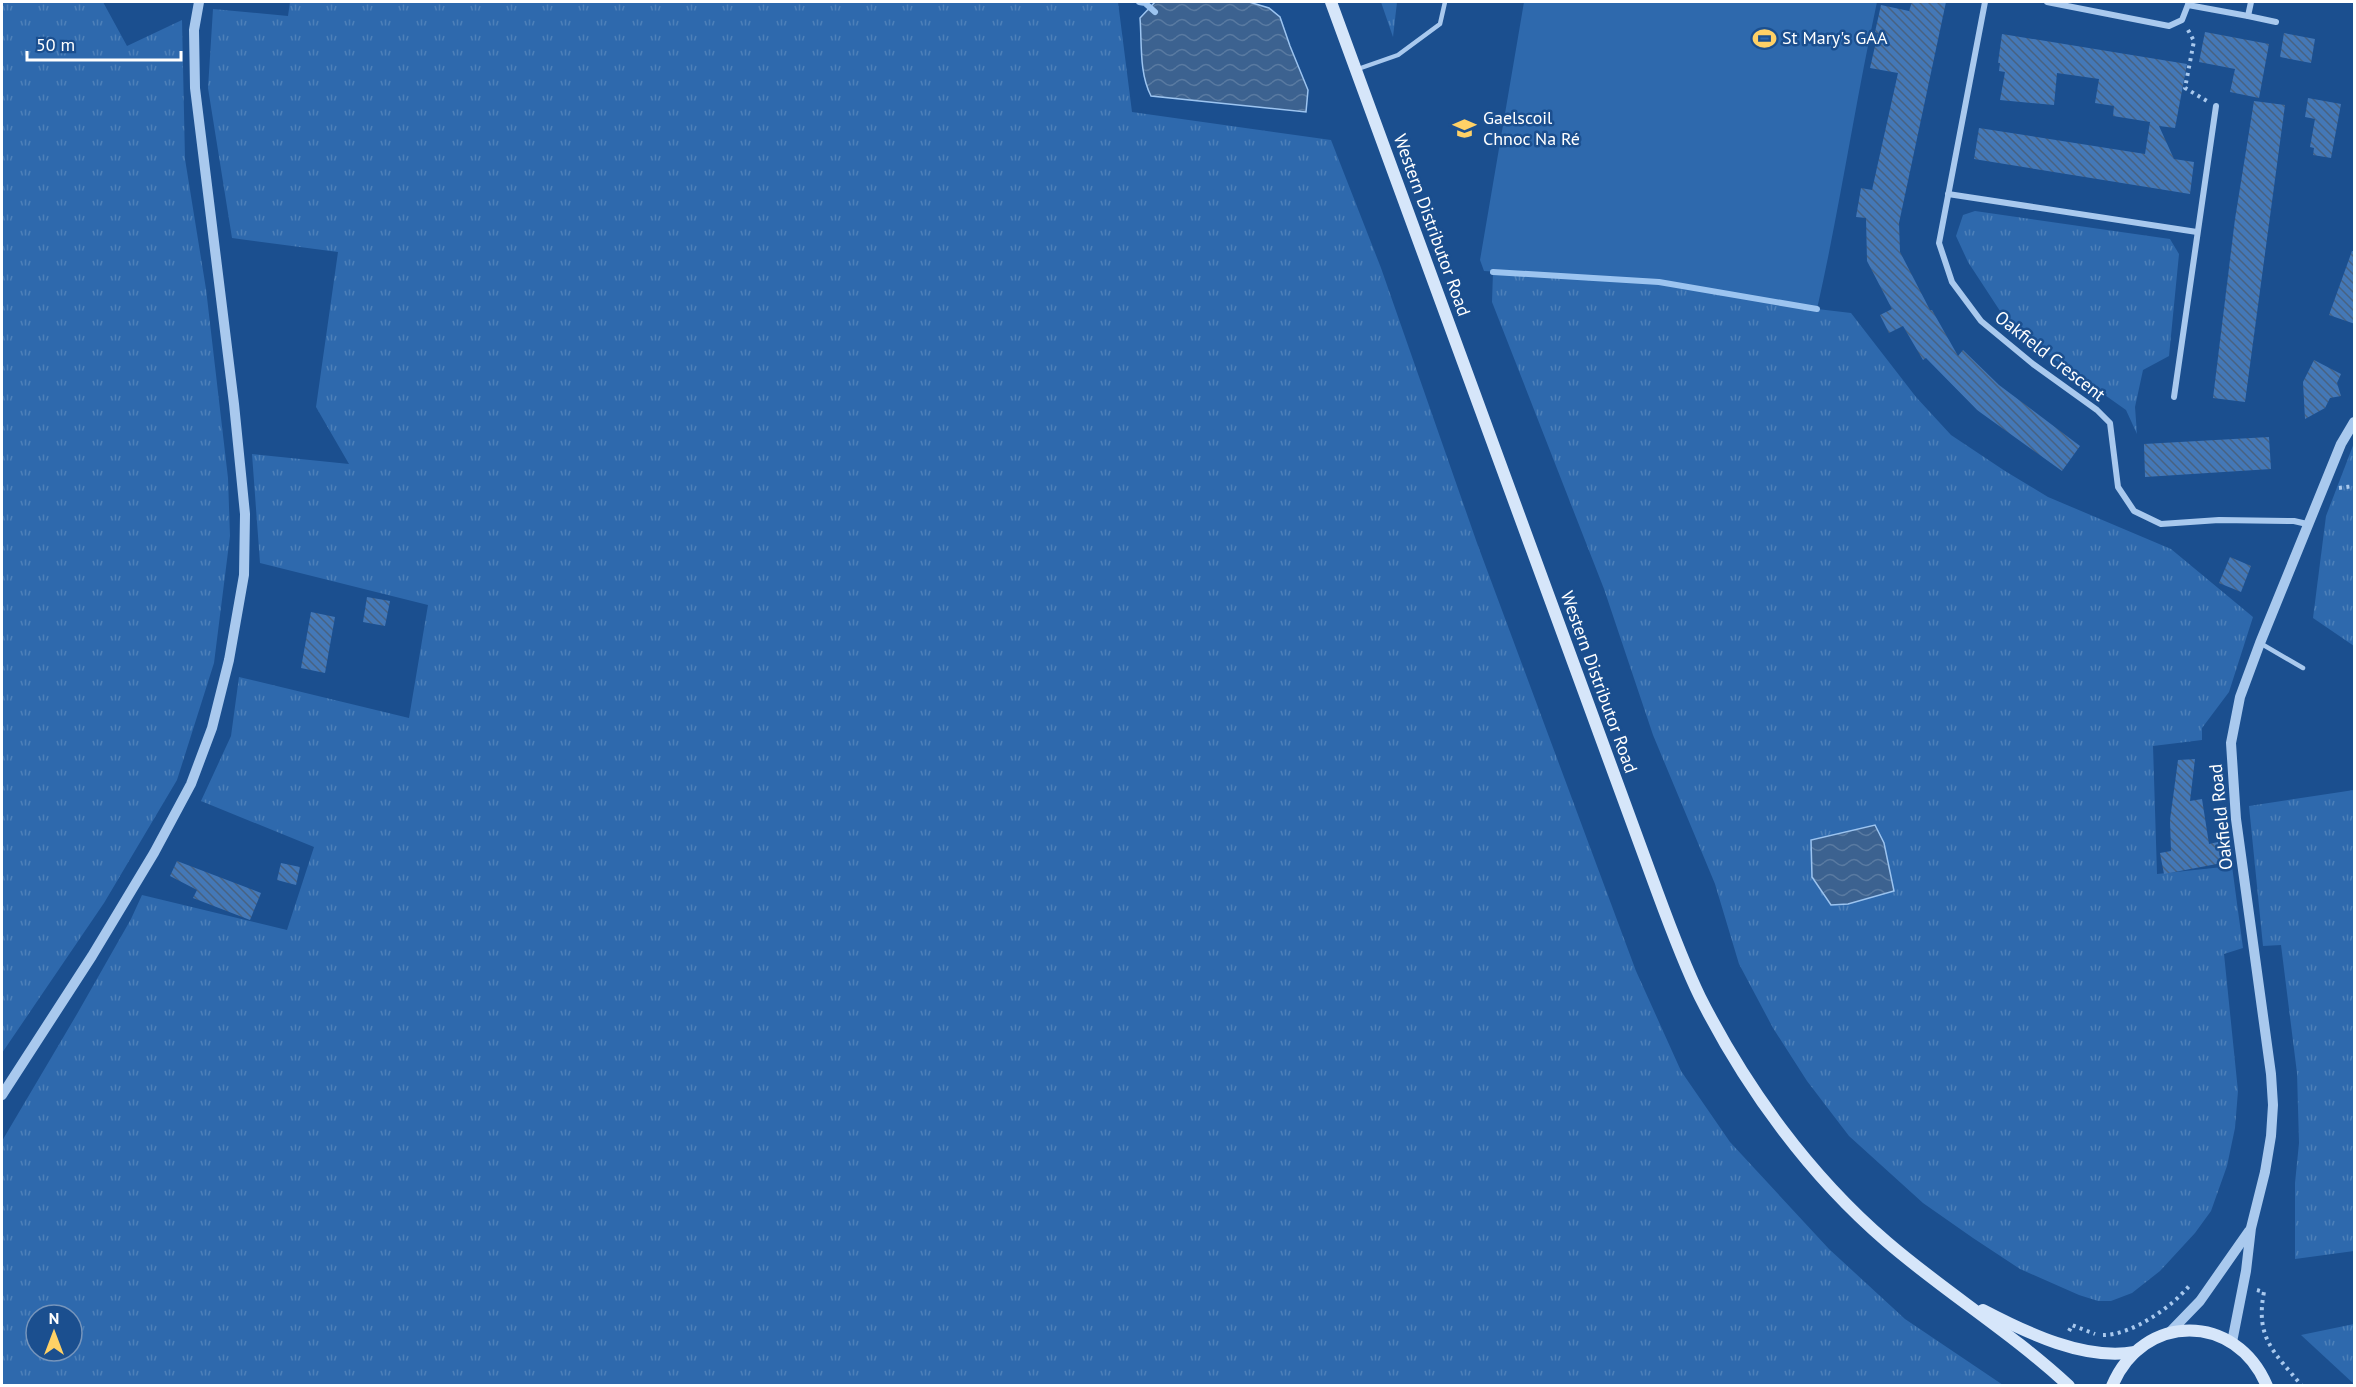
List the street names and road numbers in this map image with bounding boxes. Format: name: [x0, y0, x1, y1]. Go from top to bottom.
street label: Western Distributor Road: [1389, 131, 1476, 319]
street label: Oakfield Crescent: [1990, 305, 2110, 406]
street label: Western Distributor Road: [1556, 588, 1643, 776]
street label: Oakfield Road: [2203, 763, 2238, 871]

